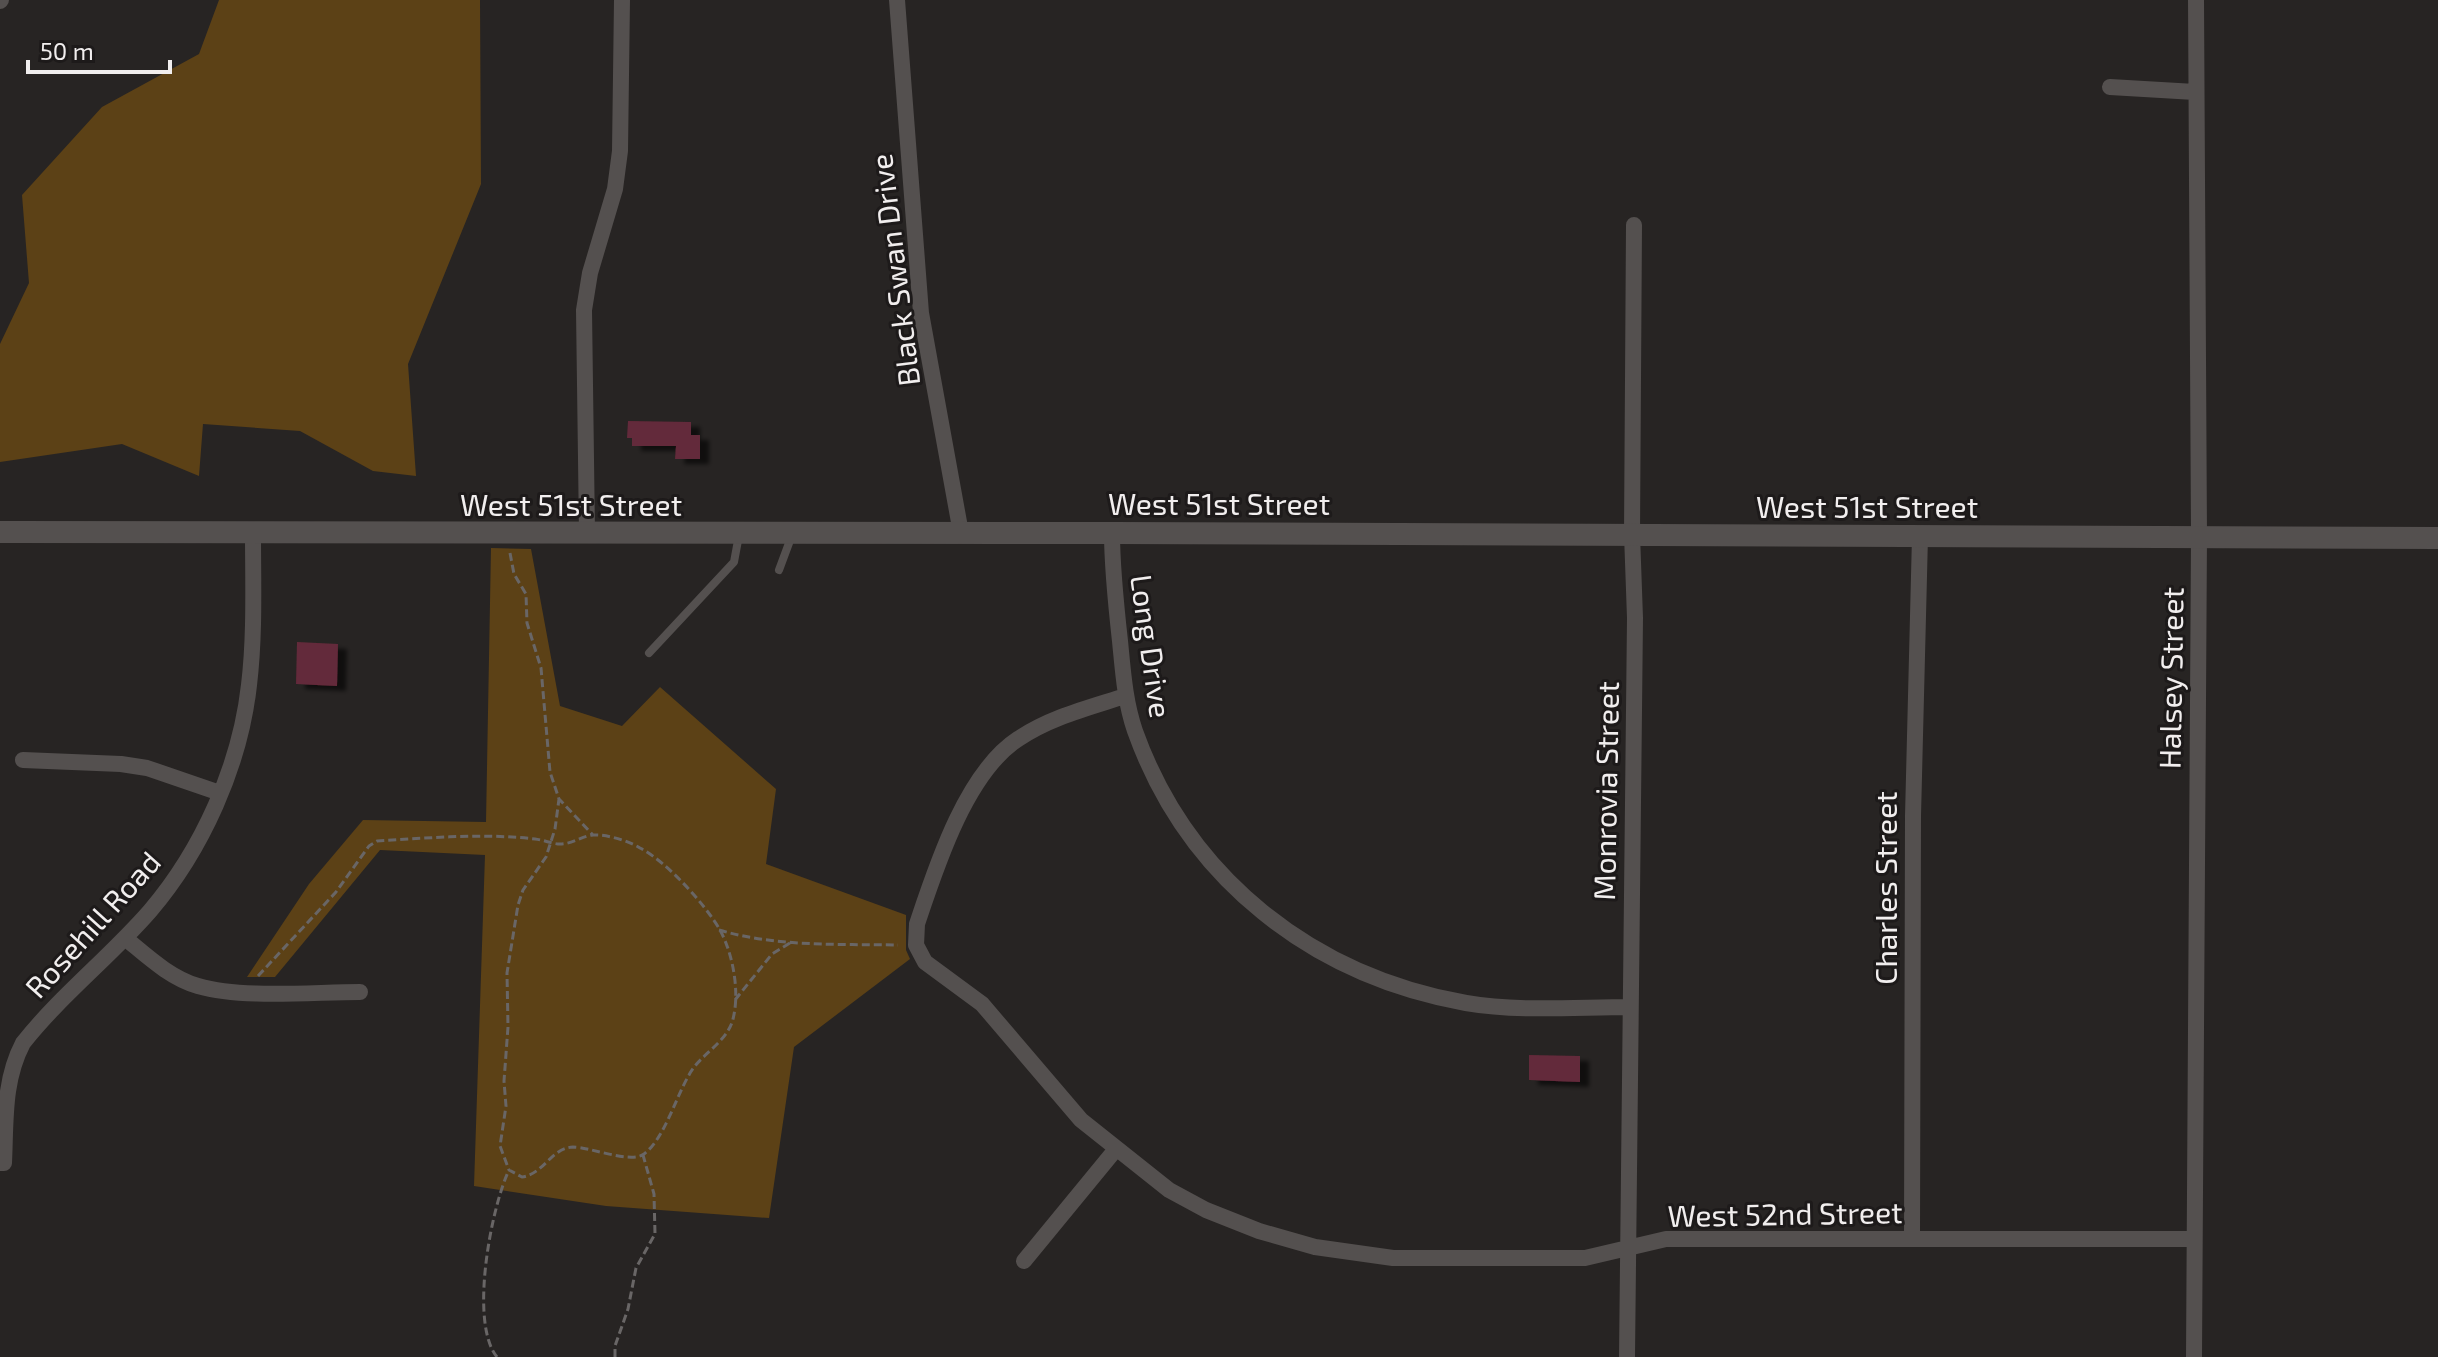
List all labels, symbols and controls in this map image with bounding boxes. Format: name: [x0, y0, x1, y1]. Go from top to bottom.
scale bar: [28, 24, 170, 74]
text: 50 m: [40, 36, 94, 65]
street label: Black Swan Drive: [862, 152, 926, 388]
street label: West 51st Street: [1108, 485, 1330, 521]
street label: West 51st Street: [460, 486, 682, 522]
street label: West 51st Street: [1756, 488, 1978, 524]
street label: Long Drive: [1124, 572, 1180, 720]
street label: Halsey Street: [2150, 587, 2190, 769]
street label: Monrovia Street: [1585, 681, 1625, 901]
street label: Charles Street: [1867, 791, 1903, 985]
street label: Rosehill Road: [17, 843, 167, 1005]
street label: West 52nd Street: [1667, 1193, 1903, 1233]

